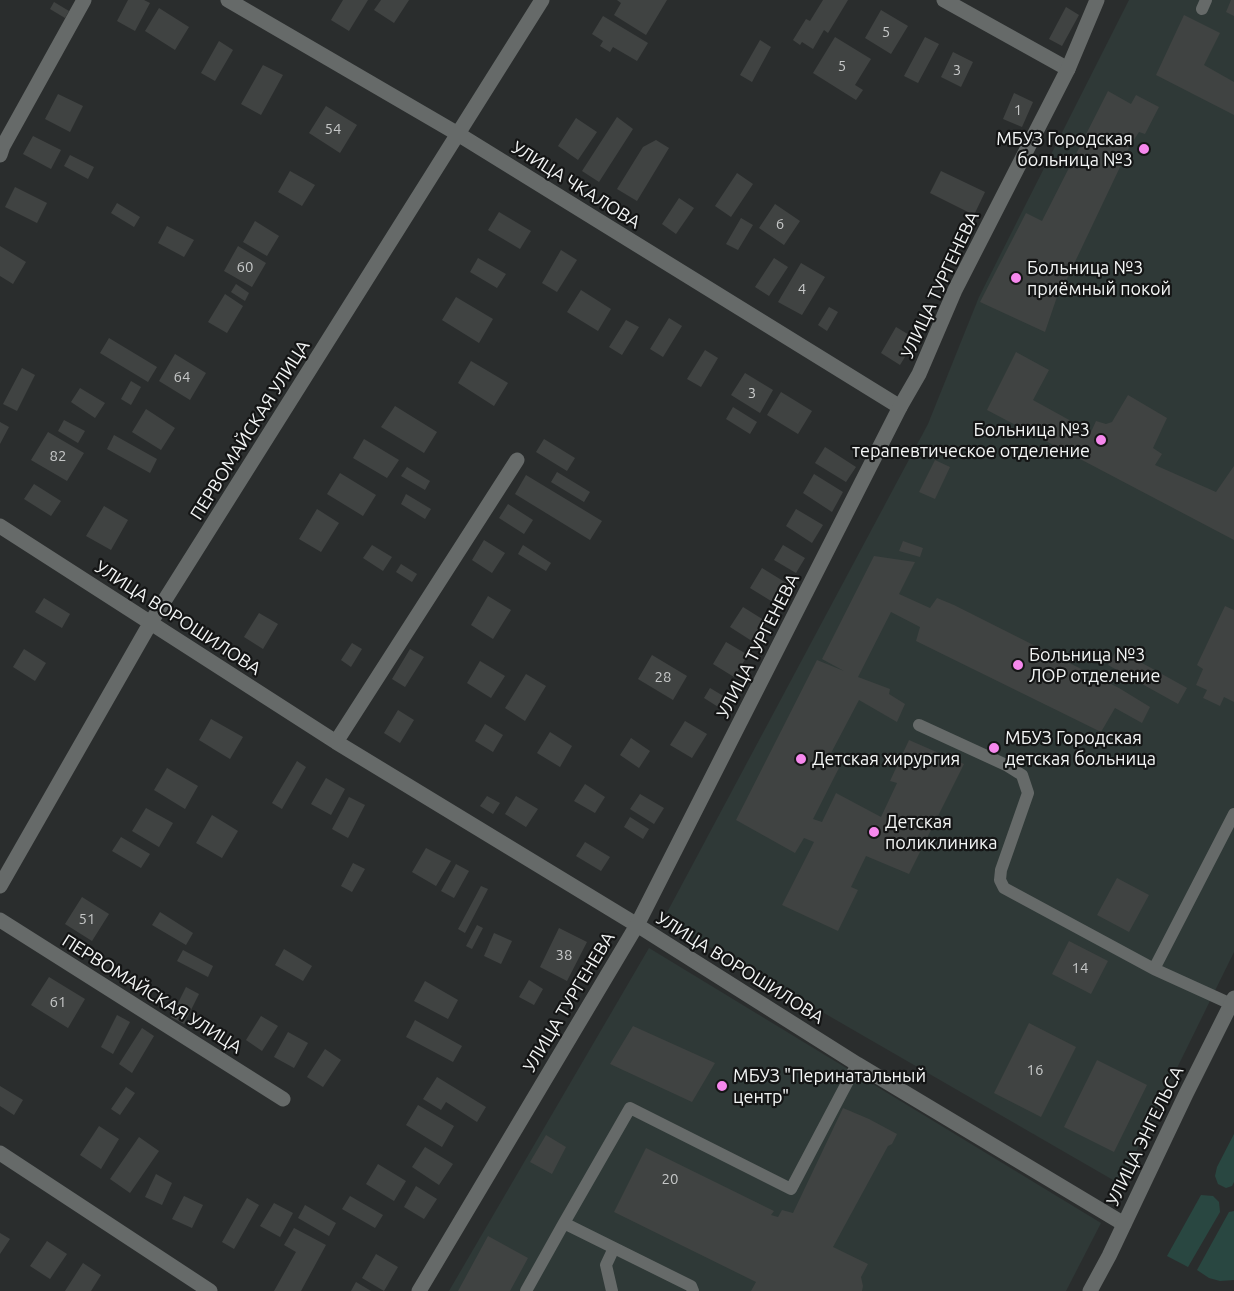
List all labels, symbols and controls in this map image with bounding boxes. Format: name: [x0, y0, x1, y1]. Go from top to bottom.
house number: 5: [882, 23, 890, 41]
house number: 5: [838, 57, 846, 75]
house number: 3: [953, 61, 961, 79]
house number: 1: [1014, 101, 1022, 119]
house number: 54: [325, 120, 341, 138]
place label: МБУЗ Городская больница №3: [996, 128, 1133, 170]
street label: УЛИЦА ЧКАЛОВА: [508, 137, 644, 233]
marker: МБУЗ Городская больница №3: [1137, 142, 1151, 156]
street label: УЛИЦА ТУРГЕНЕВА: [897, 208, 983, 362]
house number: 6: [776, 215, 784, 233]
place label: Больница №3 приёмный покой: [1027, 257, 1171, 300]
house number: 60: [237, 258, 253, 276]
marker: Больница №3 приёмный покой: [1009, 271, 1023, 285]
house number: 4: [798, 280, 806, 298]
street label: ПЕРВОМАЙСКАЯ УЛИЦА: [186, 336, 314, 524]
house number: 64: [174, 368, 190, 386]
house number: 3: [748, 384, 756, 402]
place label: Больница №3 терапевтическое отделение: [852, 419, 1090, 462]
marker: Больница №3 терапевтическое отделение: [1094, 433, 1108, 447]
house number: 82: [50, 447, 66, 465]
street label: УЛИЦА ВОРОШИЛОВА: [91, 556, 265, 680]
street label: УЛИЦА ТУРГЕНЕВА: [712, 570, 804, 722]
place label: Больница №3 ЛОР отделение: [1029, 644, 1160, 686]
marker: Больница №3 ЛОР отделение: [1011, 658, 1025, 672]
house number: 28: [655, 668, 671, 686]
place label: МБУЗ Городская детская больница: [1005, 727, 1156, 770]
marker: МБУЗ Городская детская больница: [987, 741, 1001, 755]
place label: Детская хирургия: [812, 748, 960, 770]
marker: Детская хирургия: [794, 752, 808, 766]
place label: Детская поликлиника: [885, 811, 998, 854]
marker: Детская поликлиника: [867, 825, 881, 839]
street label: УЛИЦА ВОРОШИЛОВА: [652, 908, 828, 1028]
house number: 51: [79, 910, 95, 928]
street label: УЛИЦА ТУРГЕНЕВА: [519, 928, 619, 1076]
street label: ПЕРВОМАЙСКАЯ УЛИЦА: [58, 930, 246, 1058]
house number: 38: [556, 946, 572, 964]
house number: 14: [1072, 959, 1088, 977]
house number: 61: [50, 993, 66, 1011]
house number: 16: [1027, 1061, 1043, 1079]
street label: УЛИЦА ЭНГЕЛЬСА: [1102, 1063, 1188, 1209]
place label: МБУЗ "Перинатальный центр": [733, 1065, 926, 1108]
marker: МБУЗ "Перинатальный центр": [715, 1079, 729, 1093]
house number: 20: [662, 1170, 678, 1188]

